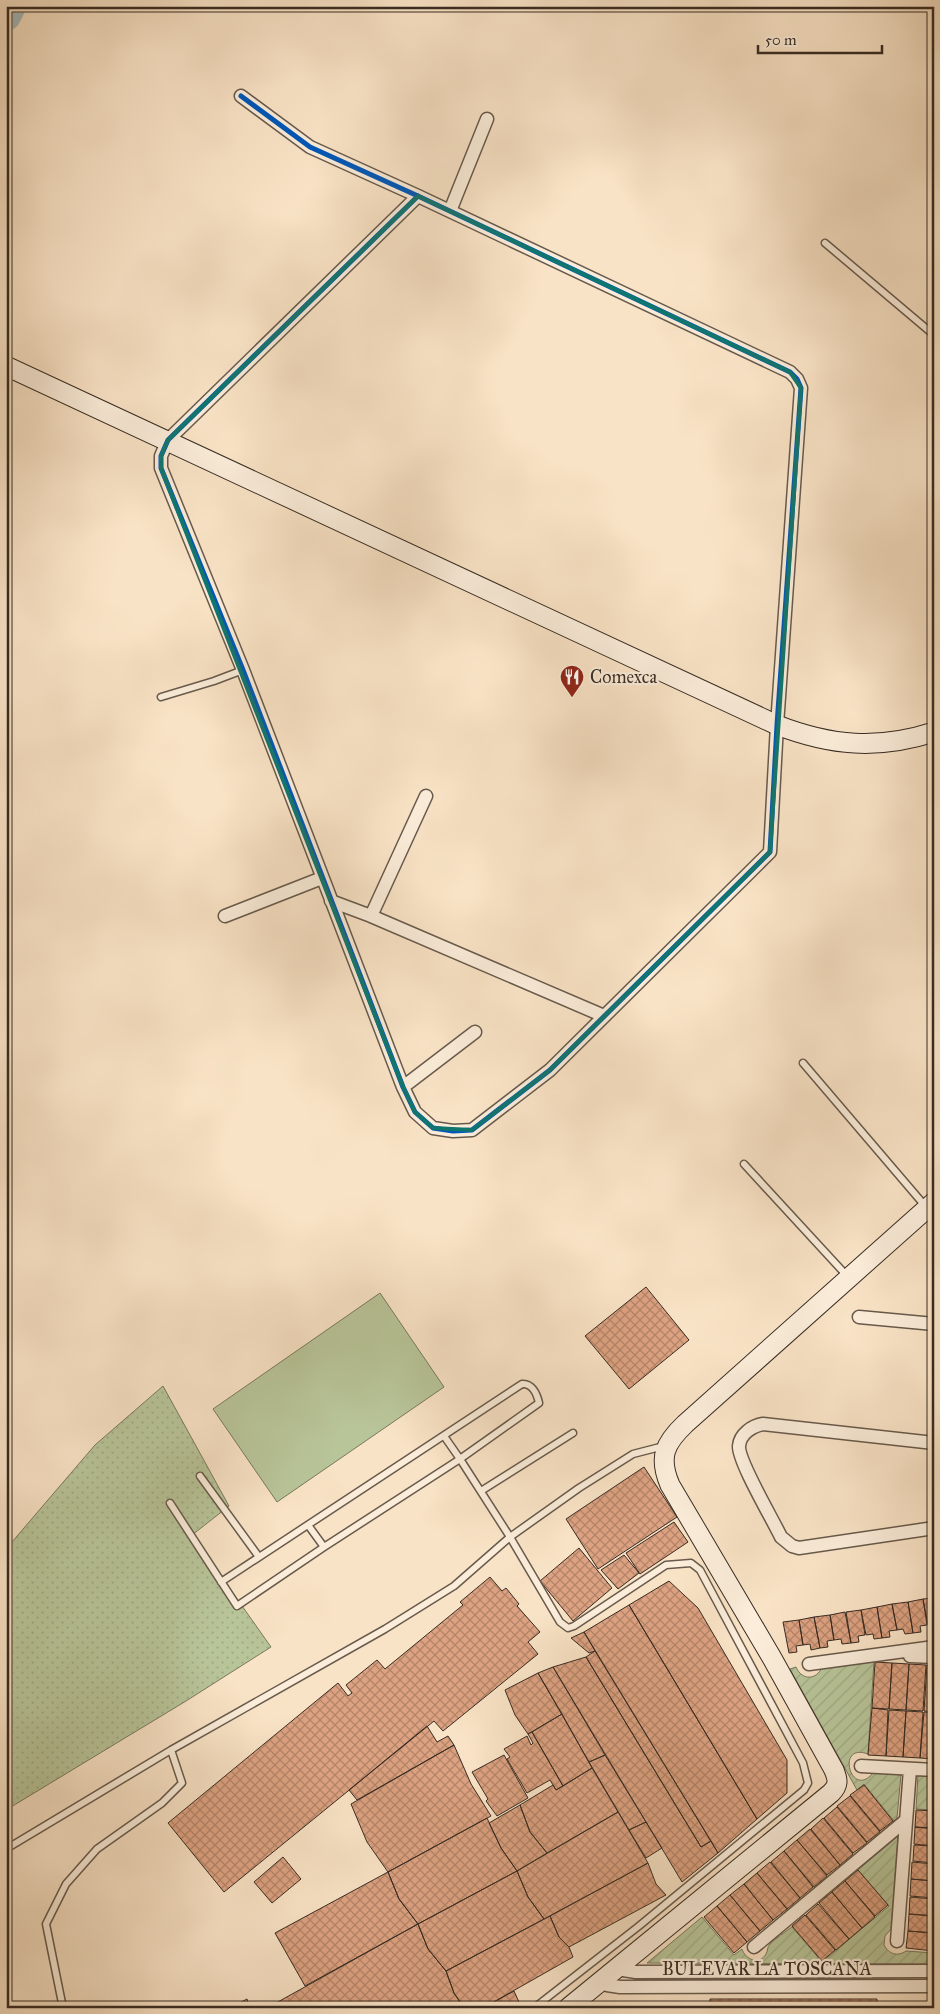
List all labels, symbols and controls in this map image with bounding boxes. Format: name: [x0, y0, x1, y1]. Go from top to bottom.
scale bar: [758, 22, 881, 54]
text: 50 m: [765, 31, 797, 49]
restaurant icon: Comexca: [559, 664, 585, 698]
place label: Comexca: [590, 666, 657, 688]
street label: BULEVAR LA TOSCANA: [662, 1958, 872, 1980]

